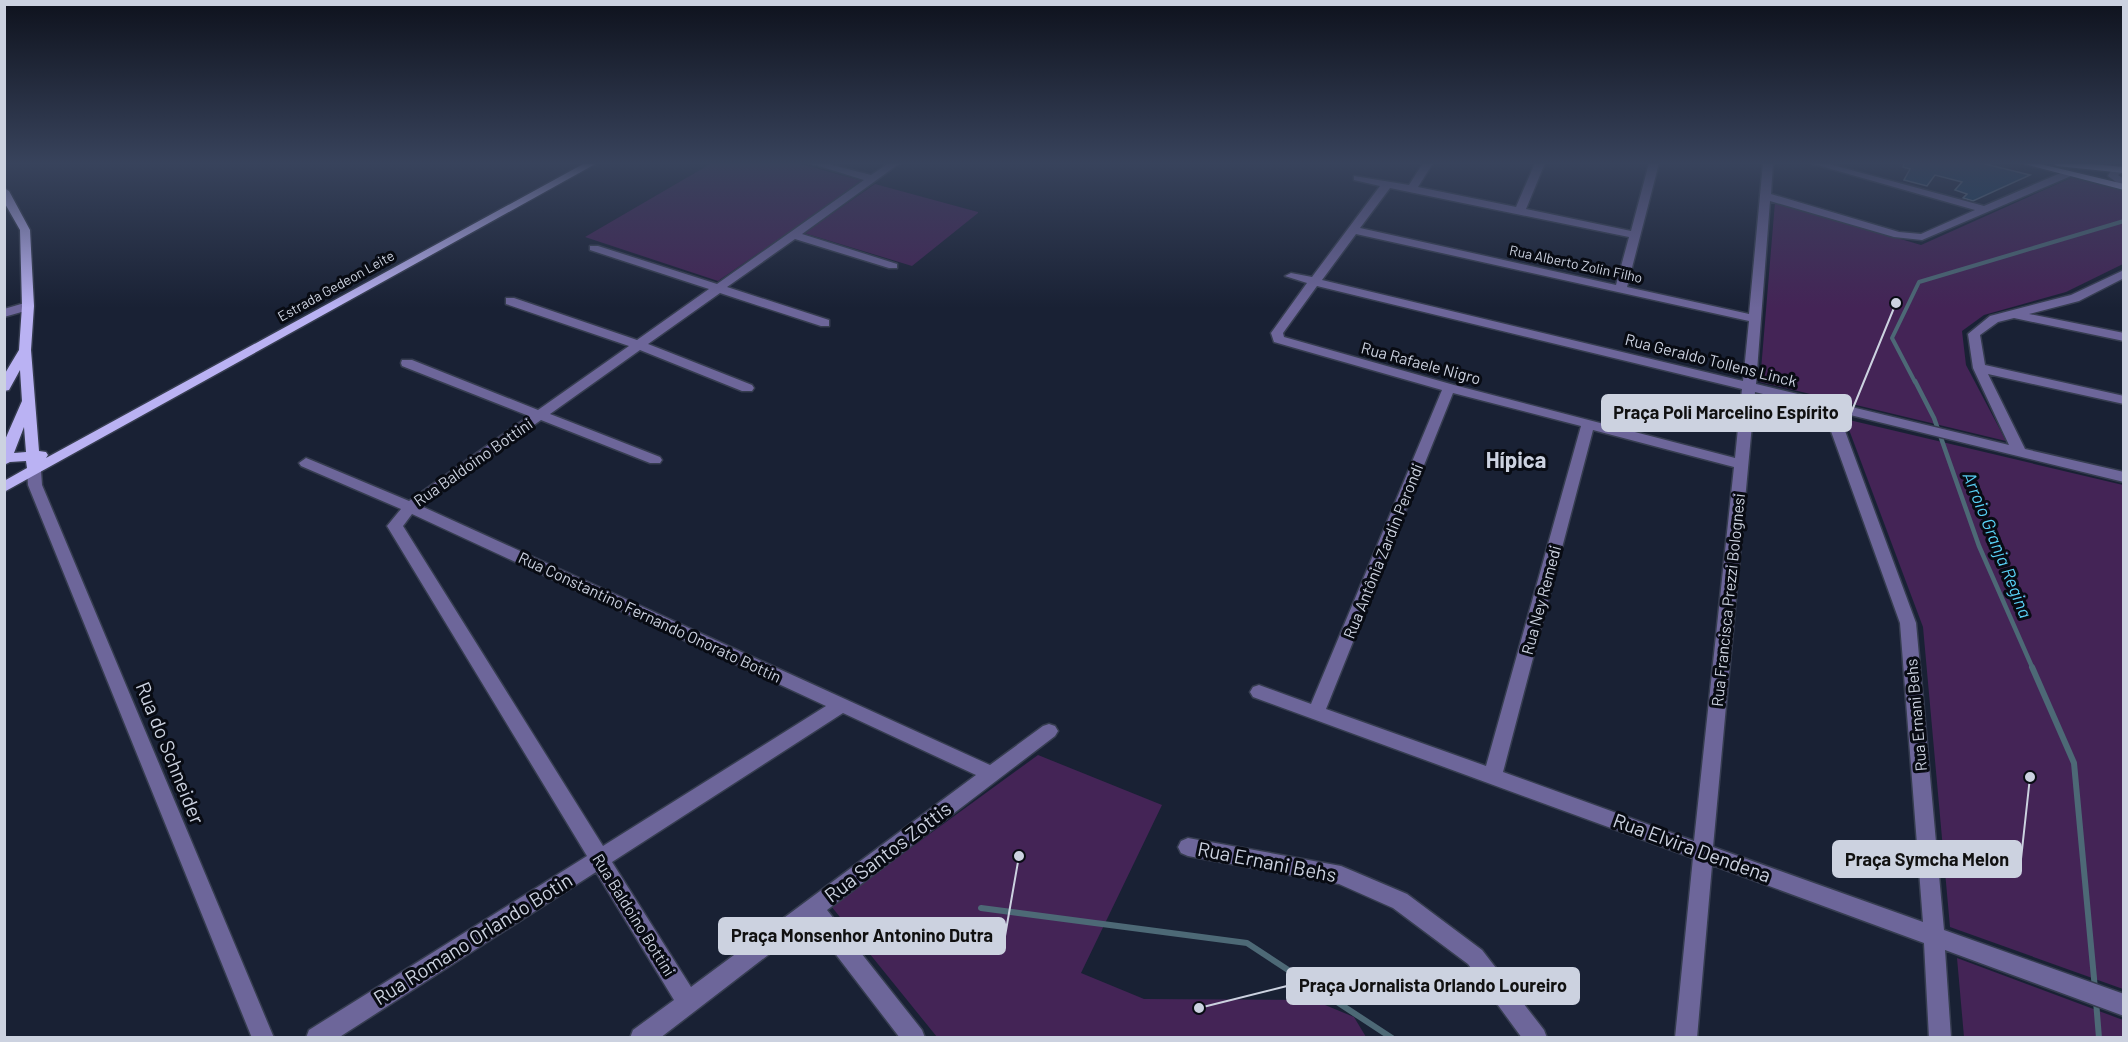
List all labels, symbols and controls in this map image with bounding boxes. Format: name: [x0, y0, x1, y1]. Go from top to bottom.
street label: Rua Alberto Zolin Filho: [1508, 241, 1644, 286]
street label: Estrada Gedeon Leite: [275, 246, 397, 325]
street label: Rua Geraldo Tollens Linck: [1623, 329, 1799, 390]
street label: Rua Rafaele Nigro: [1359, 337, 1483, 388]
callout: Praça Poli Marcelino Espírito: [1602, 395, 1851, 431]
text: Praça Poli Marcelino Espírito: [1613, 401, 1839, 423]
street label: Rua Baldoino Bottini: [410, 413, 536, 510]
district label: Hípica: [1486, 446, 1546, 472]
street label: Rua Antônia Zardin Perondi: [1339, 460, 1426, 641]
water label: Arroio Granja Regina: [1959, 468, 2037, 621]
street label: Rua Francisca Prezzi Bolognesi: [1707, 492, 1748, 708]
street label: Rua Ney Remedi: [1517, 543, 1564, 657]
street label: Rua Constantino Fernando Onorato Bottin: [516, 547, 785, 686]
street label: Rua Ernani Behs: [1901, 658, 1930, 772]
street label: Rua do Schneider: [131, 678, 210, 827]
street label: Rua Santos Zottis: [819, 796, 955, 907]
street label: Rua Elvira Dendena: [1610, 807, 1775, 887]
street label: Rua Ernani Behs: [1196, 836, 1339, 886]
callout: Praça Symcha Melon: [1833, 841, 2021, 877]
text: Praça Symcha Melon: [1845, 848, 2009, 870]
street label: Rua Baldoino Bottini: [589, 850, 680, 979]
street label: Rua Romano Orlando Botin: [369, 867, 576, 1009]
callout: Praça Monsenhor Antonino Dutra: [719, 918, 1005, 954]
text: Praça Monsenhor Antonino Dutra: [731, 924, 993, 946]
callout: Praça Jornalista Orlando Loureiro: [1287, 968, 1579, 1004]
text: Praça Jornalista Orlando Loureiro: [1299, 974, 1567, 996]

